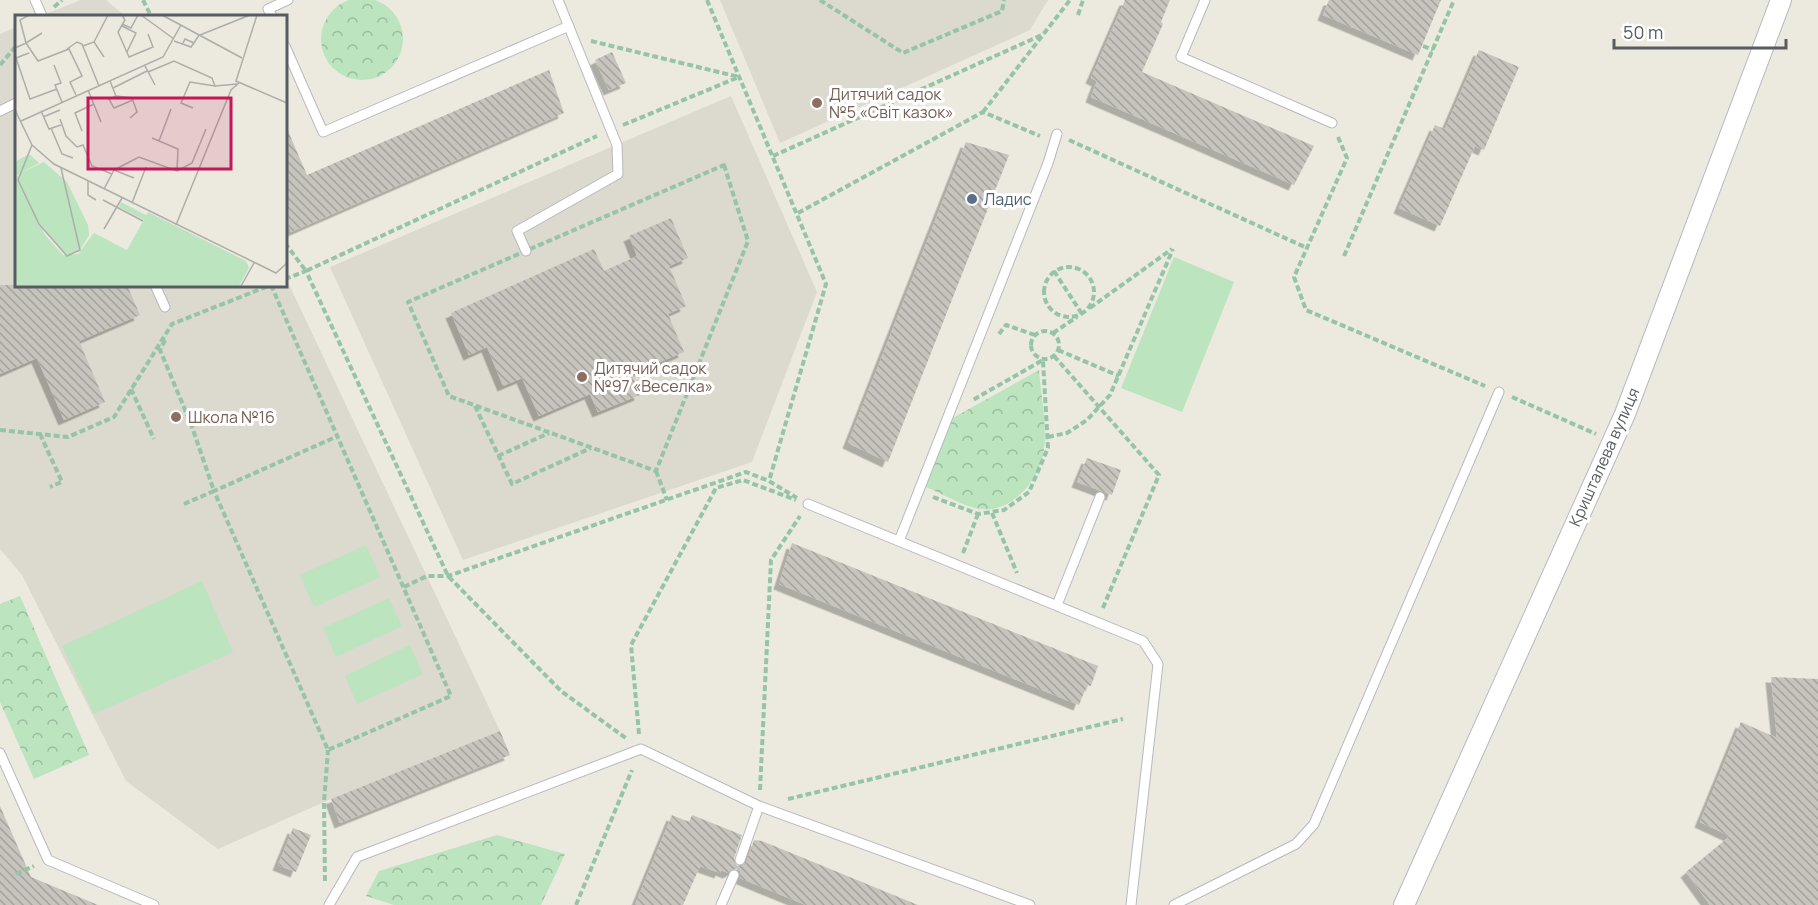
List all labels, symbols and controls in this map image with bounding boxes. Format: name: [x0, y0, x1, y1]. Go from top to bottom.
scale bar: [1614, 12, 1786, 50]
inset map: [15, 15, 286, 286]
text: 50 m: [1623, 20, 1663, 44]
place label: Дитячий садок №5 «Світ казок»: [829, 83, 954, 123]
marker: Дитячий садок №5 «Світ казок»: [810, 96, 824, 110]
place label: Ладис: [984, 188, 1032, 210]
marker: Ладис: [965, 192, 979, 206]
place label: Дитячий садок №97 «Веселка»: [594, 357, 713, 397]
marker: Дитячий садок №97 «Веселка»: [575, 370, 589, 384]
street label: Кришталева вулиця: [1563, 384, 1645, 530]
place label: Школа №16: [188, 406, 275, 428]
marker: Школа №16: [169, 410, 183, 424]

